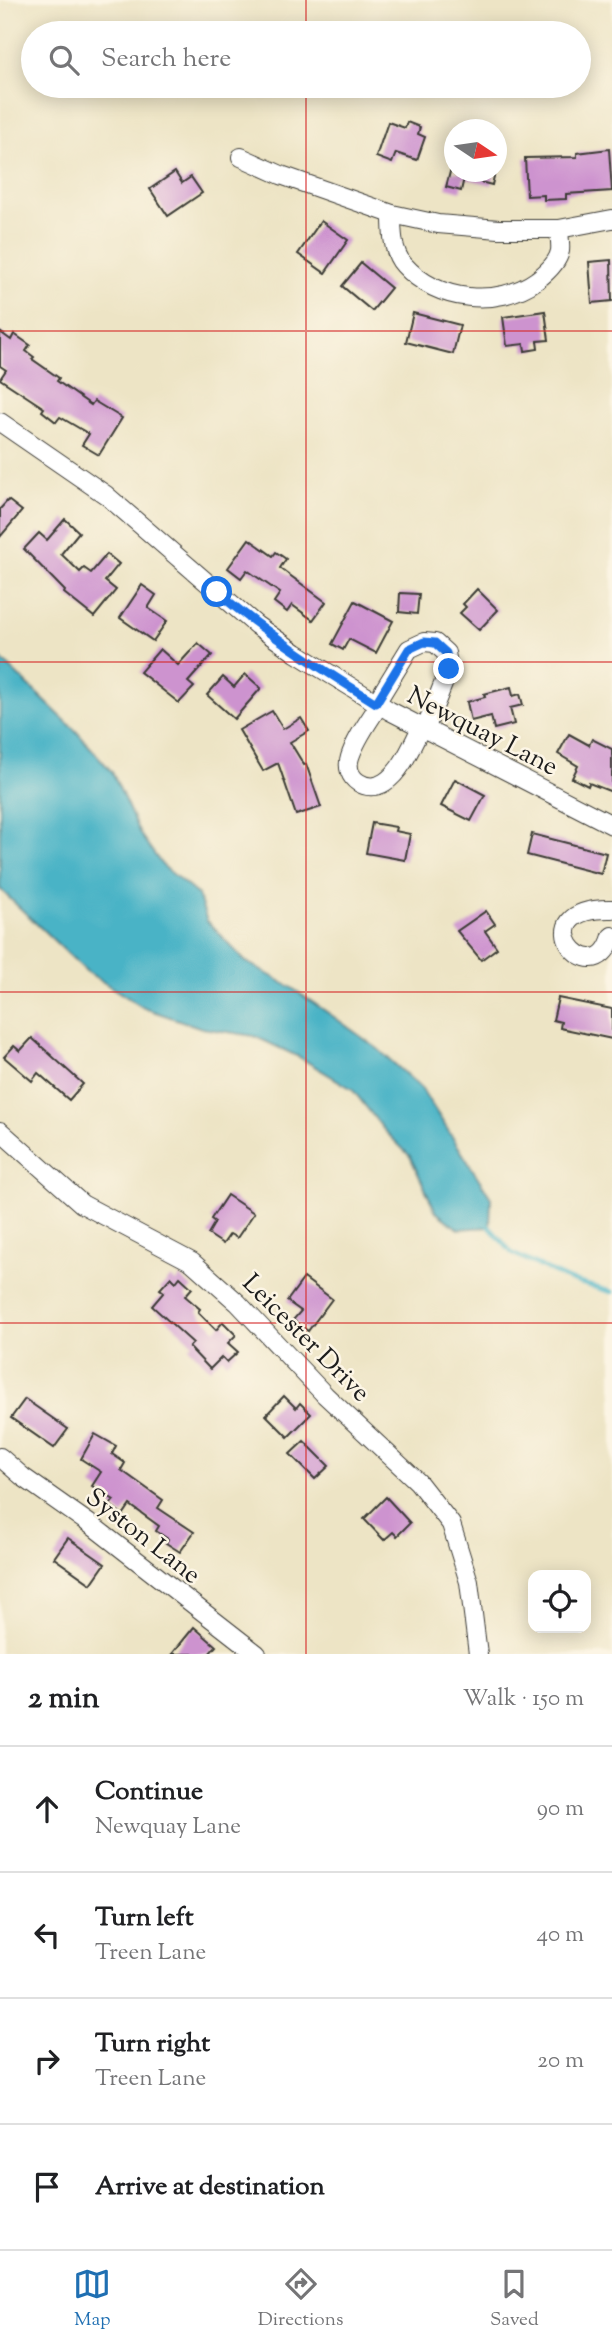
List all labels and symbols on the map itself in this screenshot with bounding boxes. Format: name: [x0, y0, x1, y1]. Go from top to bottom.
north arrow: [444, 119, 507, 182]
route start: [201, 576, 232, 607]
route end: [433, 653, 464, 684]
street label: Newquay Lane: [400, 678, 564, 786]
street label: Leicester Drive: [233, 1266, 378, 1411]
street label: Syston Lane: [77, 1480, 208, 1594]

